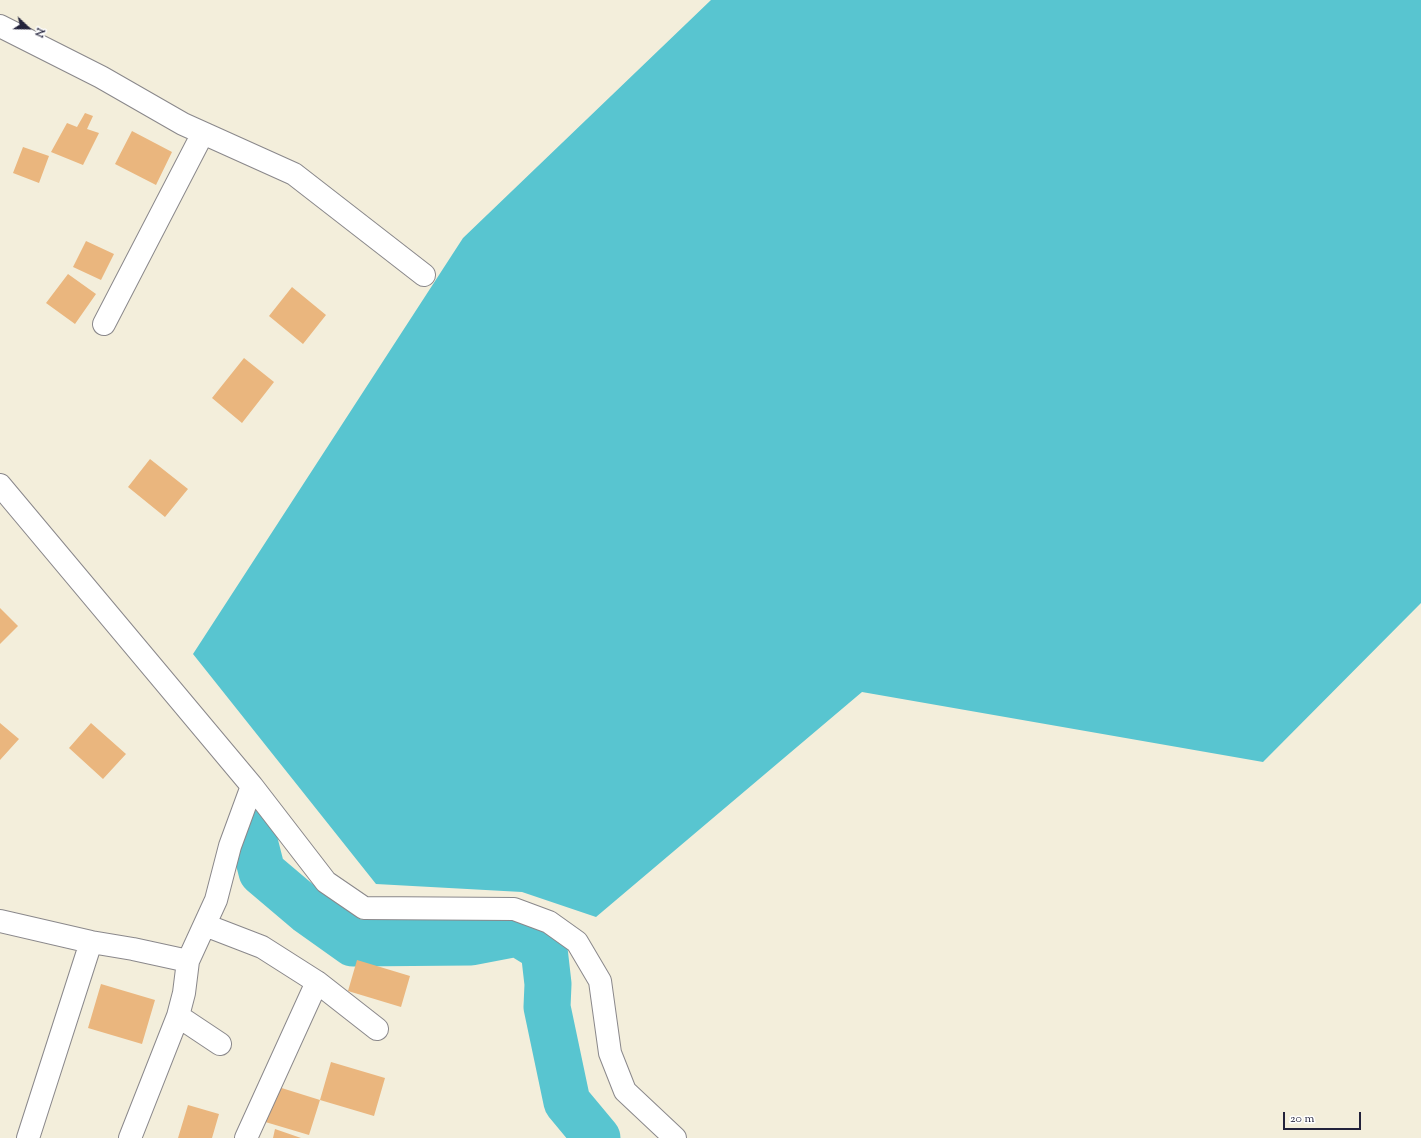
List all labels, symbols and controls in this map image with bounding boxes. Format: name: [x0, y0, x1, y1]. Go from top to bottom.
north arrow: [8, 8, 48, 48]
text: N: [30, 25, 48, 40]
scale bar: [1285, 1104, 1363, 1130]
text: 20 m: [1290, 1110, 1314, 1128]

